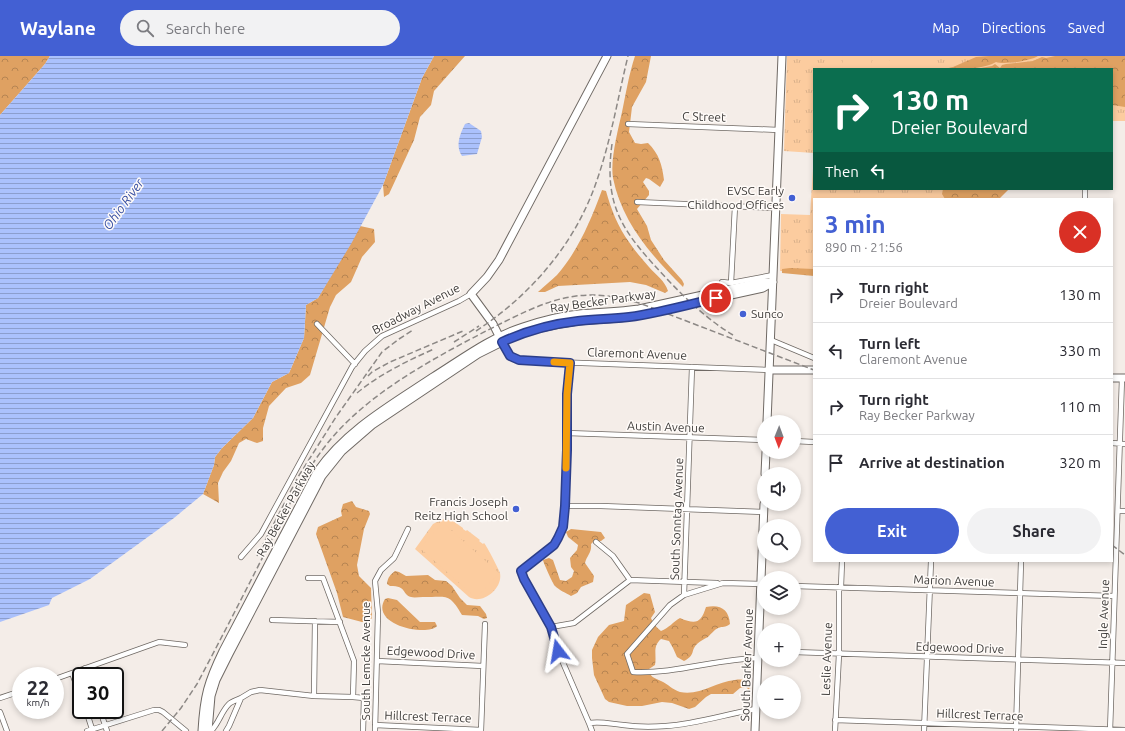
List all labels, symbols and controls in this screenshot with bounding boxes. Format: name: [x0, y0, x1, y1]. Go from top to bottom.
search box: [120, 10, 400, 46]
text: Waylane: [20, 17, 96, 39]
icon: search: [134, 17, 156, 39]
text: Search here: [166, 20, 245, 37]
text: Map: [932, 20, 960, 36]
text: Directions: [982, 20, 1046, 36]
text: Saved: [1068, 20, 1105, 36]
icon: right: [825, 84, 877, 136]
text: 130 m: [891, 84, 969, 115]
street label: C Street: [682, 109, 726, 124]
text: Dreier Boulevard: [891, 117, 1028, 137]
icon: left: [867, 160, 889, 182]
text: Then: [825, 163, 859, 180]
water label: Ohio River: [100, 175, 147, 232]
place label: EVSC Early Childhood Offices: [687, 184, 784, 211]
marker: EVSC Early Childhood Offices: [787, 193, 797, 203]
text: 3 min: [825, 211, 886, 238]
button: close: [1059, 211, 1101, 253]
text: 890 m · 21:56: [825, 240, 903, 254]
text: Turn right: [859, 279, 929, 296]
street label: Broadway Avenue: [370, 281, 462, 336]
pin: [699, 281, 733, 315]
icon: right: [825, 284, 847, 306]
text: 130 m: [1059, 286, 1101, 303]
street label: Ray Becker Parkway: [549, 287, 657, 314]
icon: arrive: [705, 287, 727, 309]
text: Dreier Boulevard: [859, 296, 958, 310]
place label: Sunco: [751, 307, 784, 320]
marker: Sunco: [738, 309, 748, 319]
text: Turn left: [859, 335, 920, 352]
icon: left: [825, 340, 847, 362]
text: 330 m: [1059, 342, 1101, 359]
street label: Claremont Avenue: [587, 345, 687, 362]
text: Claremont Avenue: [859, 352, 967, 366]
text: Turn right: [859, 391, 929, 408]
icon: right: [825, 396, 847, 418]
text: 110 m: [1059, 398, 1101, 415]
text: Ray Becker Parkway: [859, 408, 975, 422]
north arrow: [757, 415, 801, 459]
map controls: [757, 415, 801, 719]
street label: Austin Avenue: [627, 419, 705, 434]
icon: arrive: [825, 452, 847, 474]
text: Arrive at destination: [859, 454, 1005, 471]
text: 320 m: [1059, 454, 1101, 471]
street label: South Sonntag Avenue: [668, 458, 685, 580]
street label: Ray Becker Parkway: [254, 459, 317, 559]
button: sound: [757, 467, 801, 511]
place label: Francis Joseph Reitz High School: [414, 495, 508, 522]
marker: Francis Joseph Reitz High School: [511, 504, 521, 514]
button: Exit: [825, 508, 959, 554]
button: Share: [967, 508, 1101, 554]
button: search: [757, 519, 801, 563]
button: layers: [757, 571, 801, 615]
street label: Marion Avenue: [913, 573, 995, 588]
street label: Ingle Avenue: [1096, 579, 1111, 649]
street label: South Lemcke Avenue: [359, 602, 372, 720]
street label: South Barker Avenue: [738, 608, 755, 722]
street label: Leslie Avenue: [819, 622, 834, 696]
button: +: [757, 623, 801, 667]
position arrow: [537, 630, 579, 672]
street label: Edgewood Drive: [915, 639, 1005, 656]
street label: Edgewood Drive: [386, 644, 476, 661]
speed limit sign: 30: [72, 667, 124, 719]
button: −: [757, 675, 801, 719]
text: 22: [27, 676, 49, 699]
text: km/h: [26, 697, 50, 708]
street label: Hillcrest Terrace: [936, 706, 1024, 723]
street label: Hillcrest Terrace: [384, 708, 472, 725]

